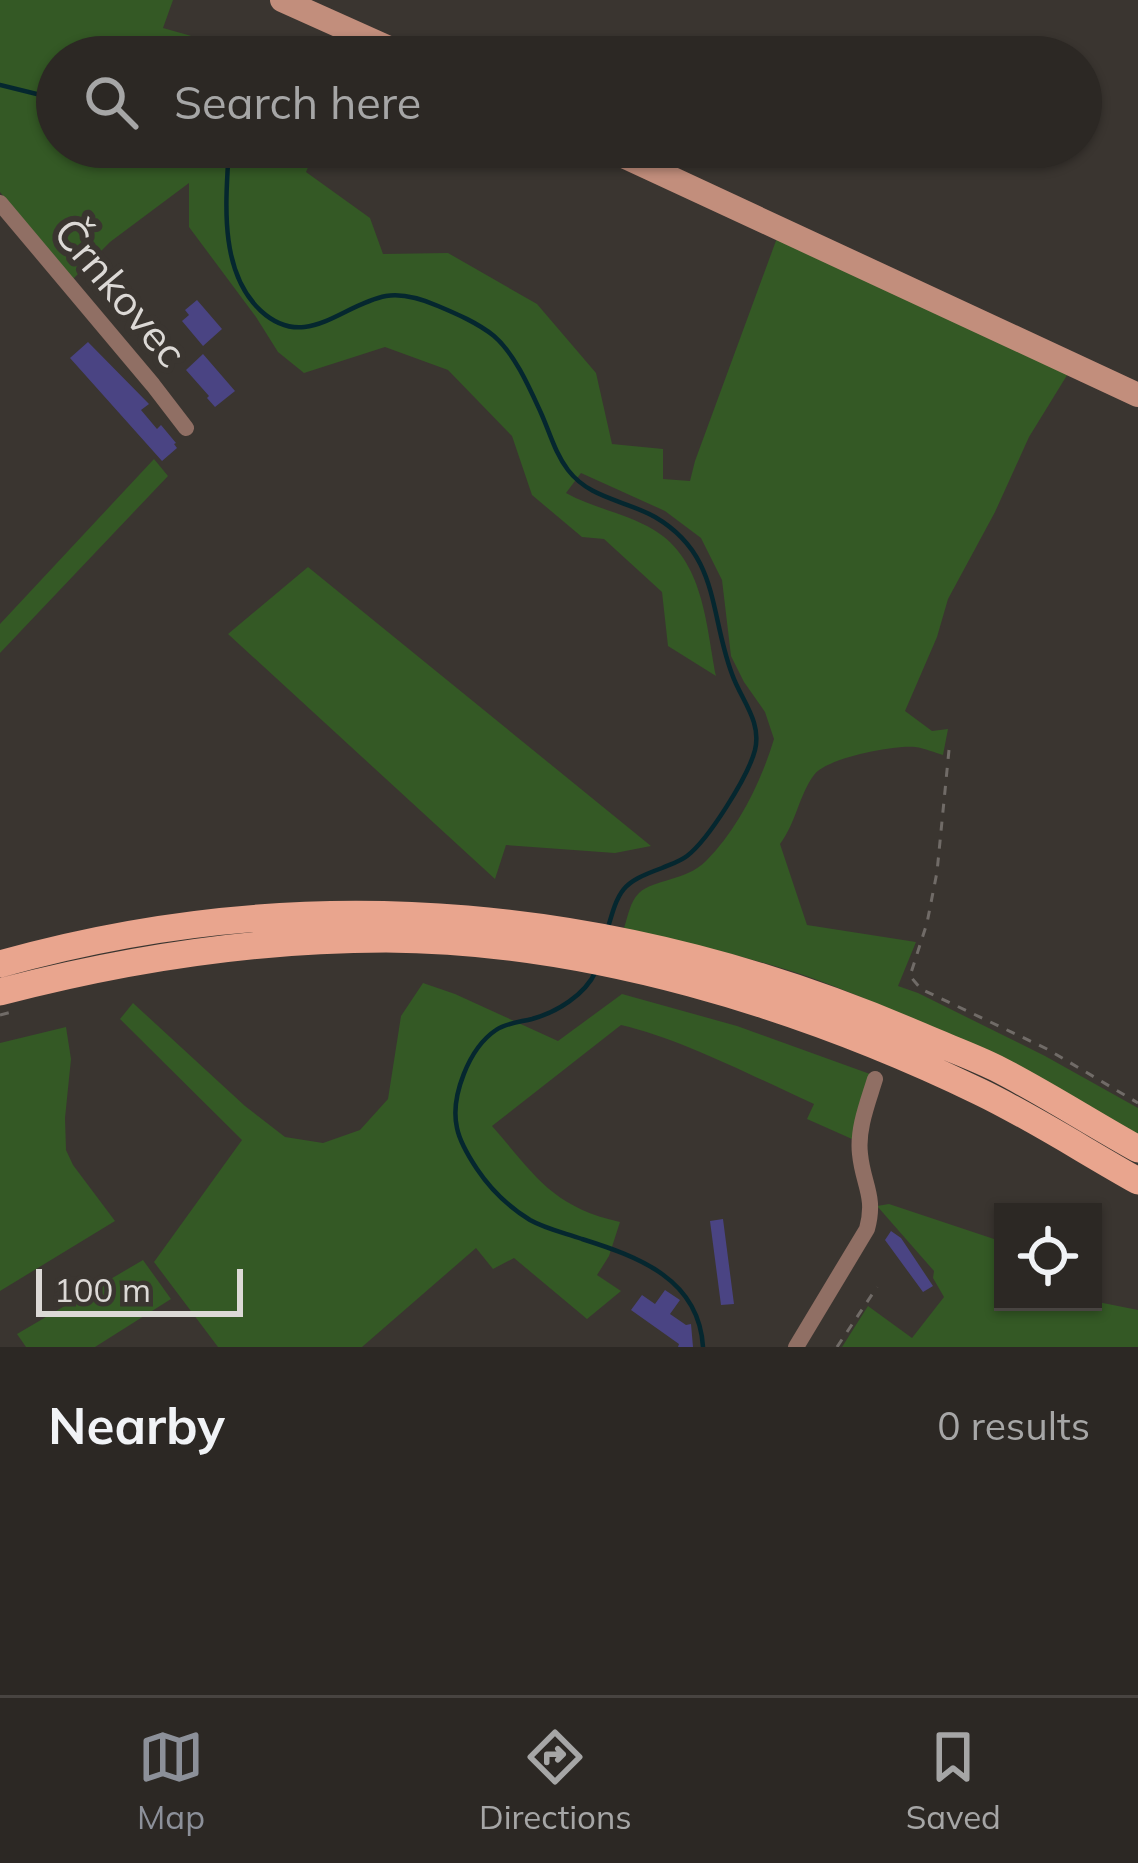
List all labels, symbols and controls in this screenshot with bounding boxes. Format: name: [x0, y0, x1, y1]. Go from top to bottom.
search box: [36, 36, 1102, 168]
icon: search: [78, 69, 144, 135]
text: Search here: [174, 74, 421, 130]
street label: Črnkovec: [43, 206, 199, 378]
map controls: [994, 1203, 1102, 1311]
button: locate: [994, 1203, 1102, 1311]
scale bar: [36, 1263, 243, 1316]
text: 100 m: [54, 1269, 151, 1310]
text: Nearby: [48, 1393, 225, 1457]
text: 0 results: [937, 1401, 1090, 1450]
tab: Map: [137, 1724, 205, 1837]
tab: Directions: [479, 1724, 632, 1837]
tab: Saved: [906, 1724, 1001, 1837]

